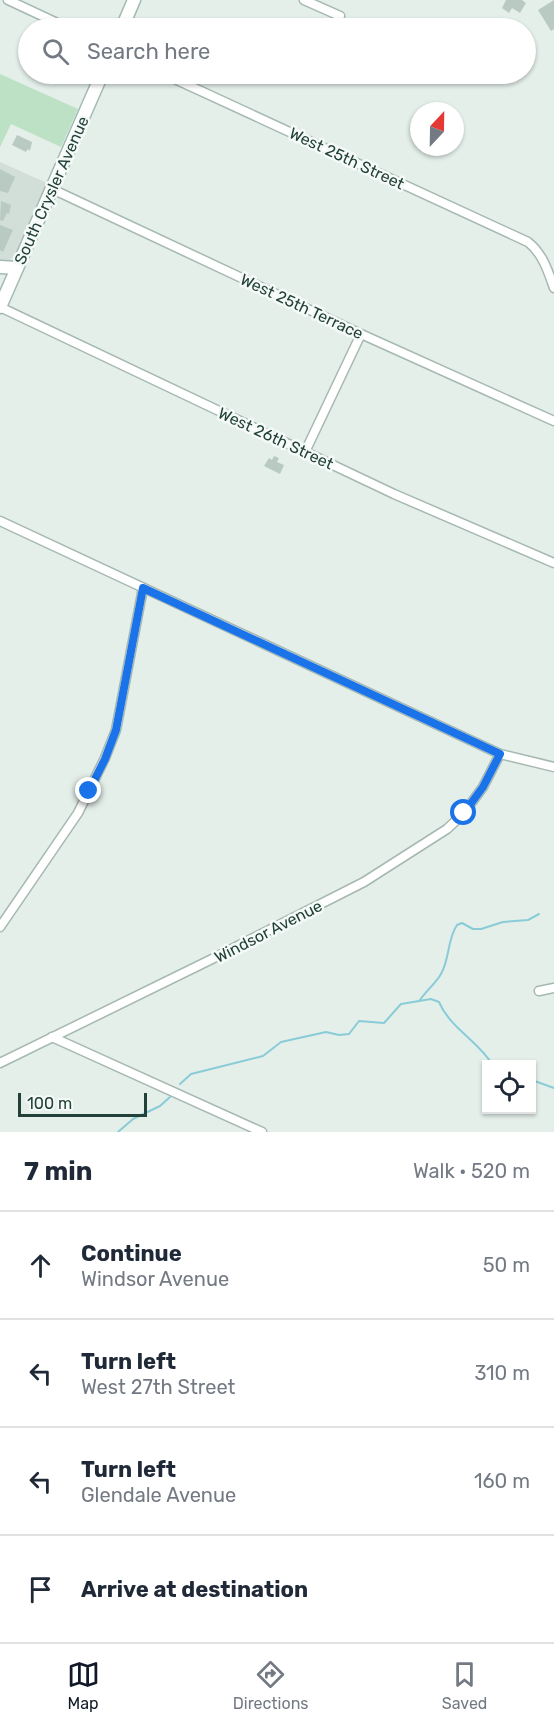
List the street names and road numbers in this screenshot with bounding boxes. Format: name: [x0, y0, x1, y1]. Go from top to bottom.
street label: South Crysler Avenue: [10, 113, 93, 267]
street label: West 25th Street: [286, 123, 407, 193]
street label: West 25th Terrace: [237, 270, 366, 343]
street label: West 26th Street: [215, 403, 336, 473]
street label: Windsor Avenue: [211, 896, 325, 967]

